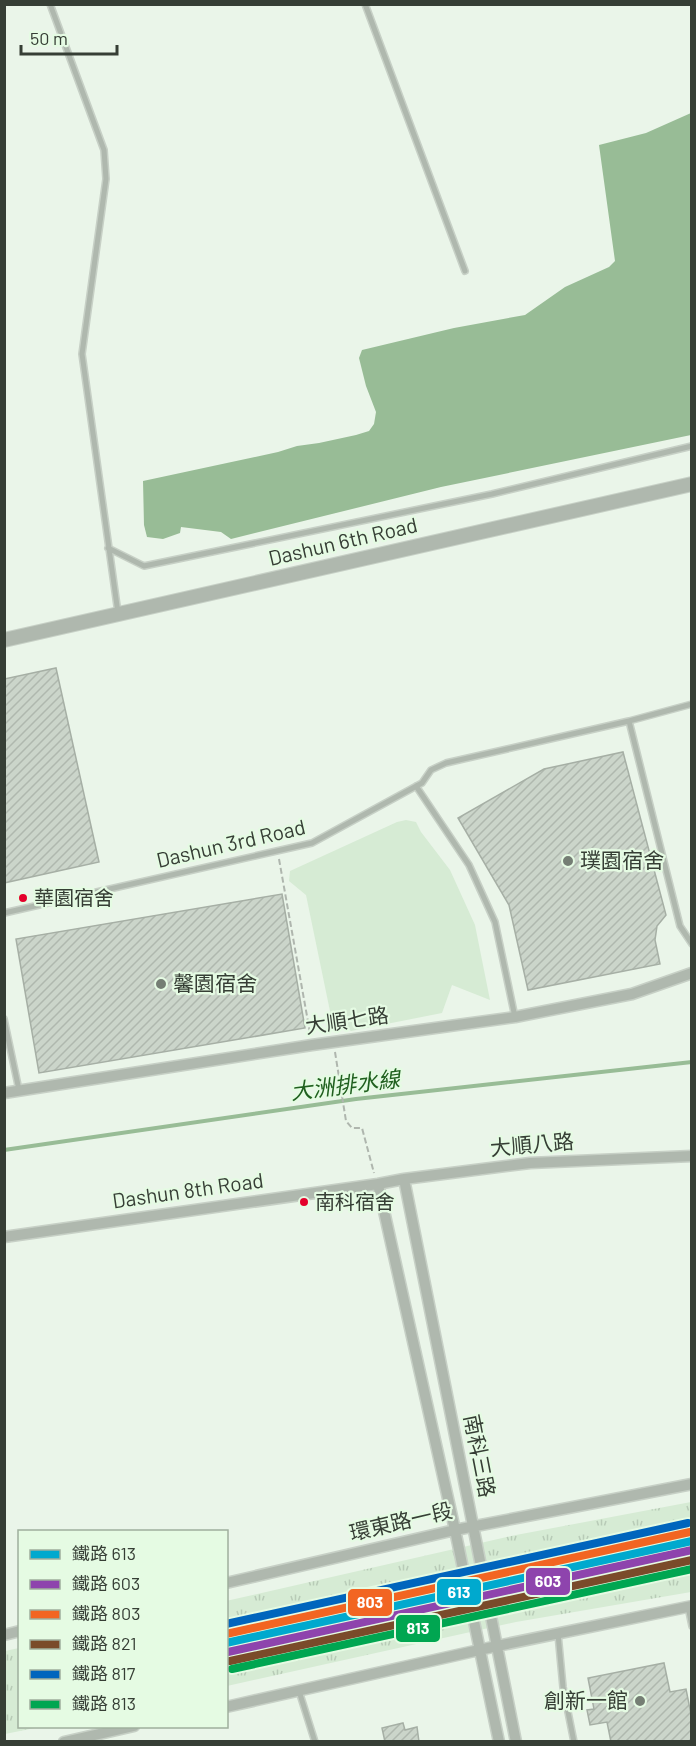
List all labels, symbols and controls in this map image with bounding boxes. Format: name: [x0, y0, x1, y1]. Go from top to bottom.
scale bar: [21, 18, 117, 56]
text: 50 m: [30, 27, 68, 49]
street label: Dashun 6th Road: [266, 511, 420, 570]
street label: Dashun 3rd Road: [154, 813, 308, 872]
place label: 璞園宿舍: [580, 847, 664, 872]
marker: 璞園宿舍: [561, 854, 575, 868]
place label: 華園宿舍: [34, 885, 114, 909]
marker: 華園宿舍: [17, 892, 29, 904]
place label: 馨園宿舍: [173, 970, 257, 995]
marker: 馨園宿舍: [154, 977, 168, 991]
street label: 大順七路: [303, 1001, 390, 1038]
water label: 大洲排水線: [289, 1064, 404, 1104]
street label: 大順八路: [489, 1127, 575, 1160]
street label: Dashun 8th Road: [111, 1167, 265, 1212]
place label: 南科宿舍: [315, 1189, 395, 1213]
marker: 南科宿舍: [298, 1196, 310, 1208]
street label: 南科三路: [460, 1412, 501, 1499]
street label: 環東路一段: [347, 1497, 455, 1545]
legend: [18, 1530, 228, 1728]
text: 鐵路 613: [72, 1542, 136, 1564]
line badge: 603: [525, 1567, 571, 1596]
text: 603: [535, 1571, 561, 1590]
text: 鐵路 603: [72, 1572, 140, 1594]
line badge: 613: [436, 1578, 482, 1606]
text: 613: [448, 1582, 470, 1601]
line badge: 803: [347, 1588, 393, 1617]
text: 803: [357, 1592, 383, 1611]
text: 鐵路 803: [72, 1602, 140, 1624]
line badge: 813: [395, 1614, 441, 1643]
text: 813: [407, 1618, 429, 1637]
text: 鐵路 821: [72, 1632, 137, 1654]
text: 鐵路 817: [72, 1662, 136, 1684]
place label: 創新一館: [544, 1687, 628, 1712]
text: 鐵路 813: [72, 1692, 136, 1714]
marker: 創新一館: [633, 1694, 647, 1708]

